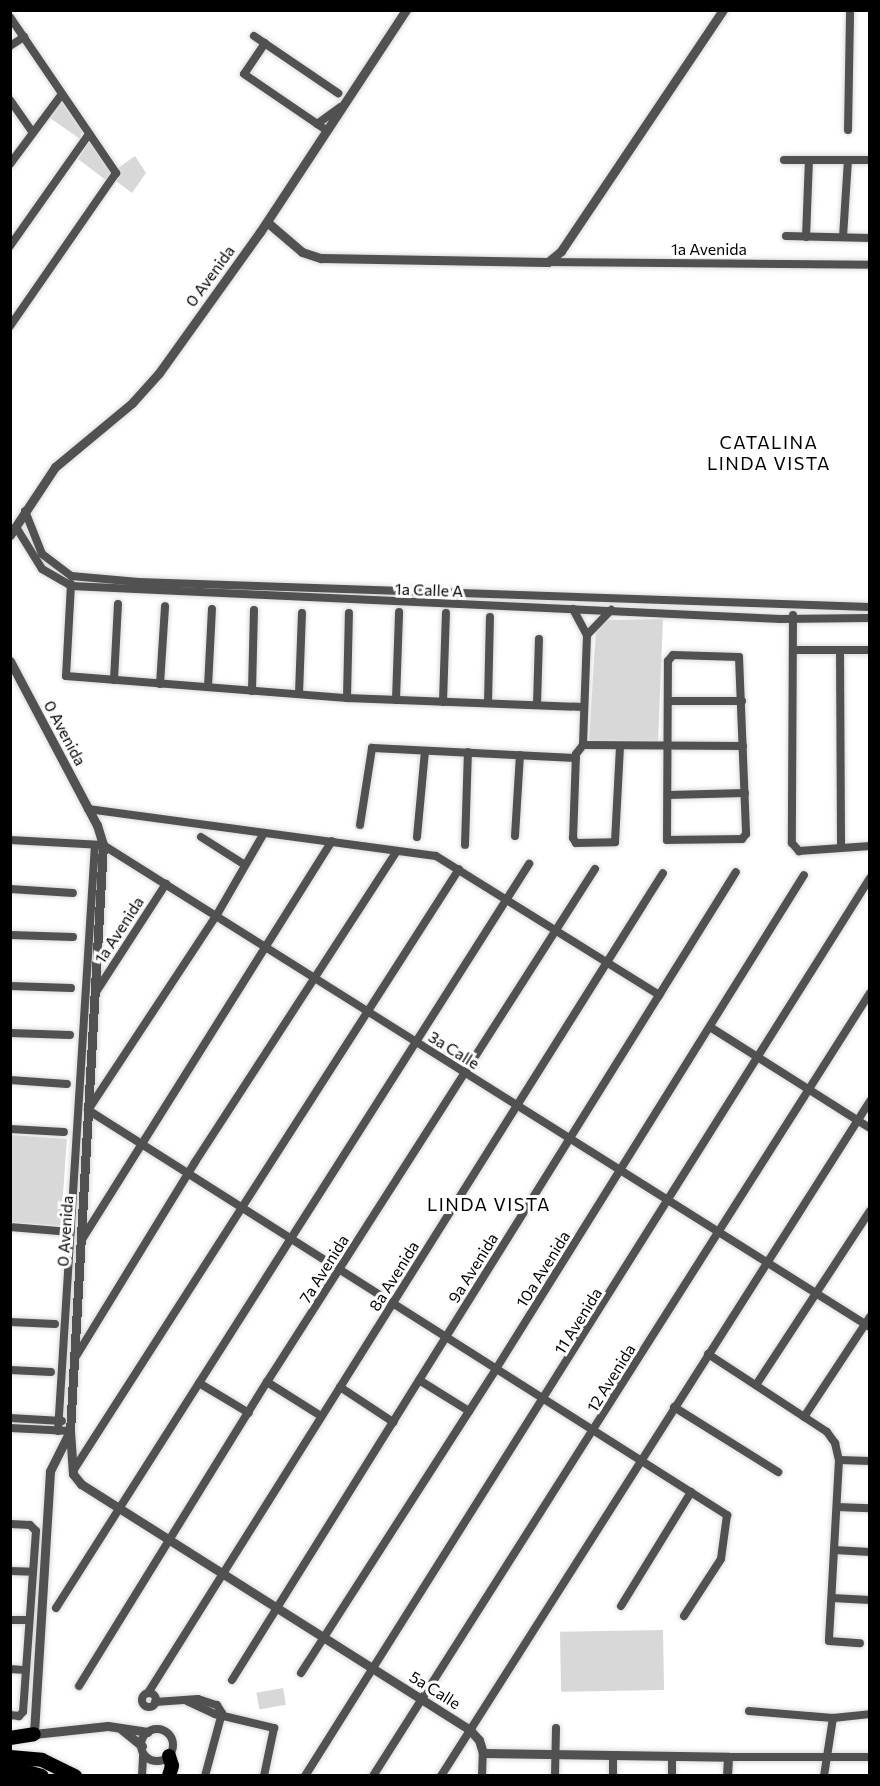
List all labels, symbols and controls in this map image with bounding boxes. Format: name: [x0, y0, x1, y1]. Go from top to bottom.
street label: 1a Avenida: [671, 239, 747, 259]
street label: 0 Avenida: [181, 242, 239, 310]
district label: CATALINA LINDA VISTA: [707, 432, 831, 474]
street label: 1a Calle A: [395, 579, 463, 601]
street label: 0 Avenida: [40, 697, 90, 769]
street label: 1a Avenida: [90, 893, 148, 967]
street label: 3a Calle: [425, 1027, 483, 1073]
district label: LINDA VISTA: [427, 1193, 551, 1215]
street label: 0 Avenida: [53, 1195, 77, 1267]
street label: 10a Avenida: [512, 1227, 574, 1311]
street label: 9a Avenida: [444, 1229, 502, 1307]
street label: 7a Avenida: [295, 1231, 353, 1307]
street label: 8a Avenida: [365, 1237, 423, 1315]
street label: 11 Avenida: [550, 1284, 606, 1358]
street label: 12 Avenida: [583, 1340, 639, 1416]
street label: 5a Calle: [406, 1667, 464, 1713]

